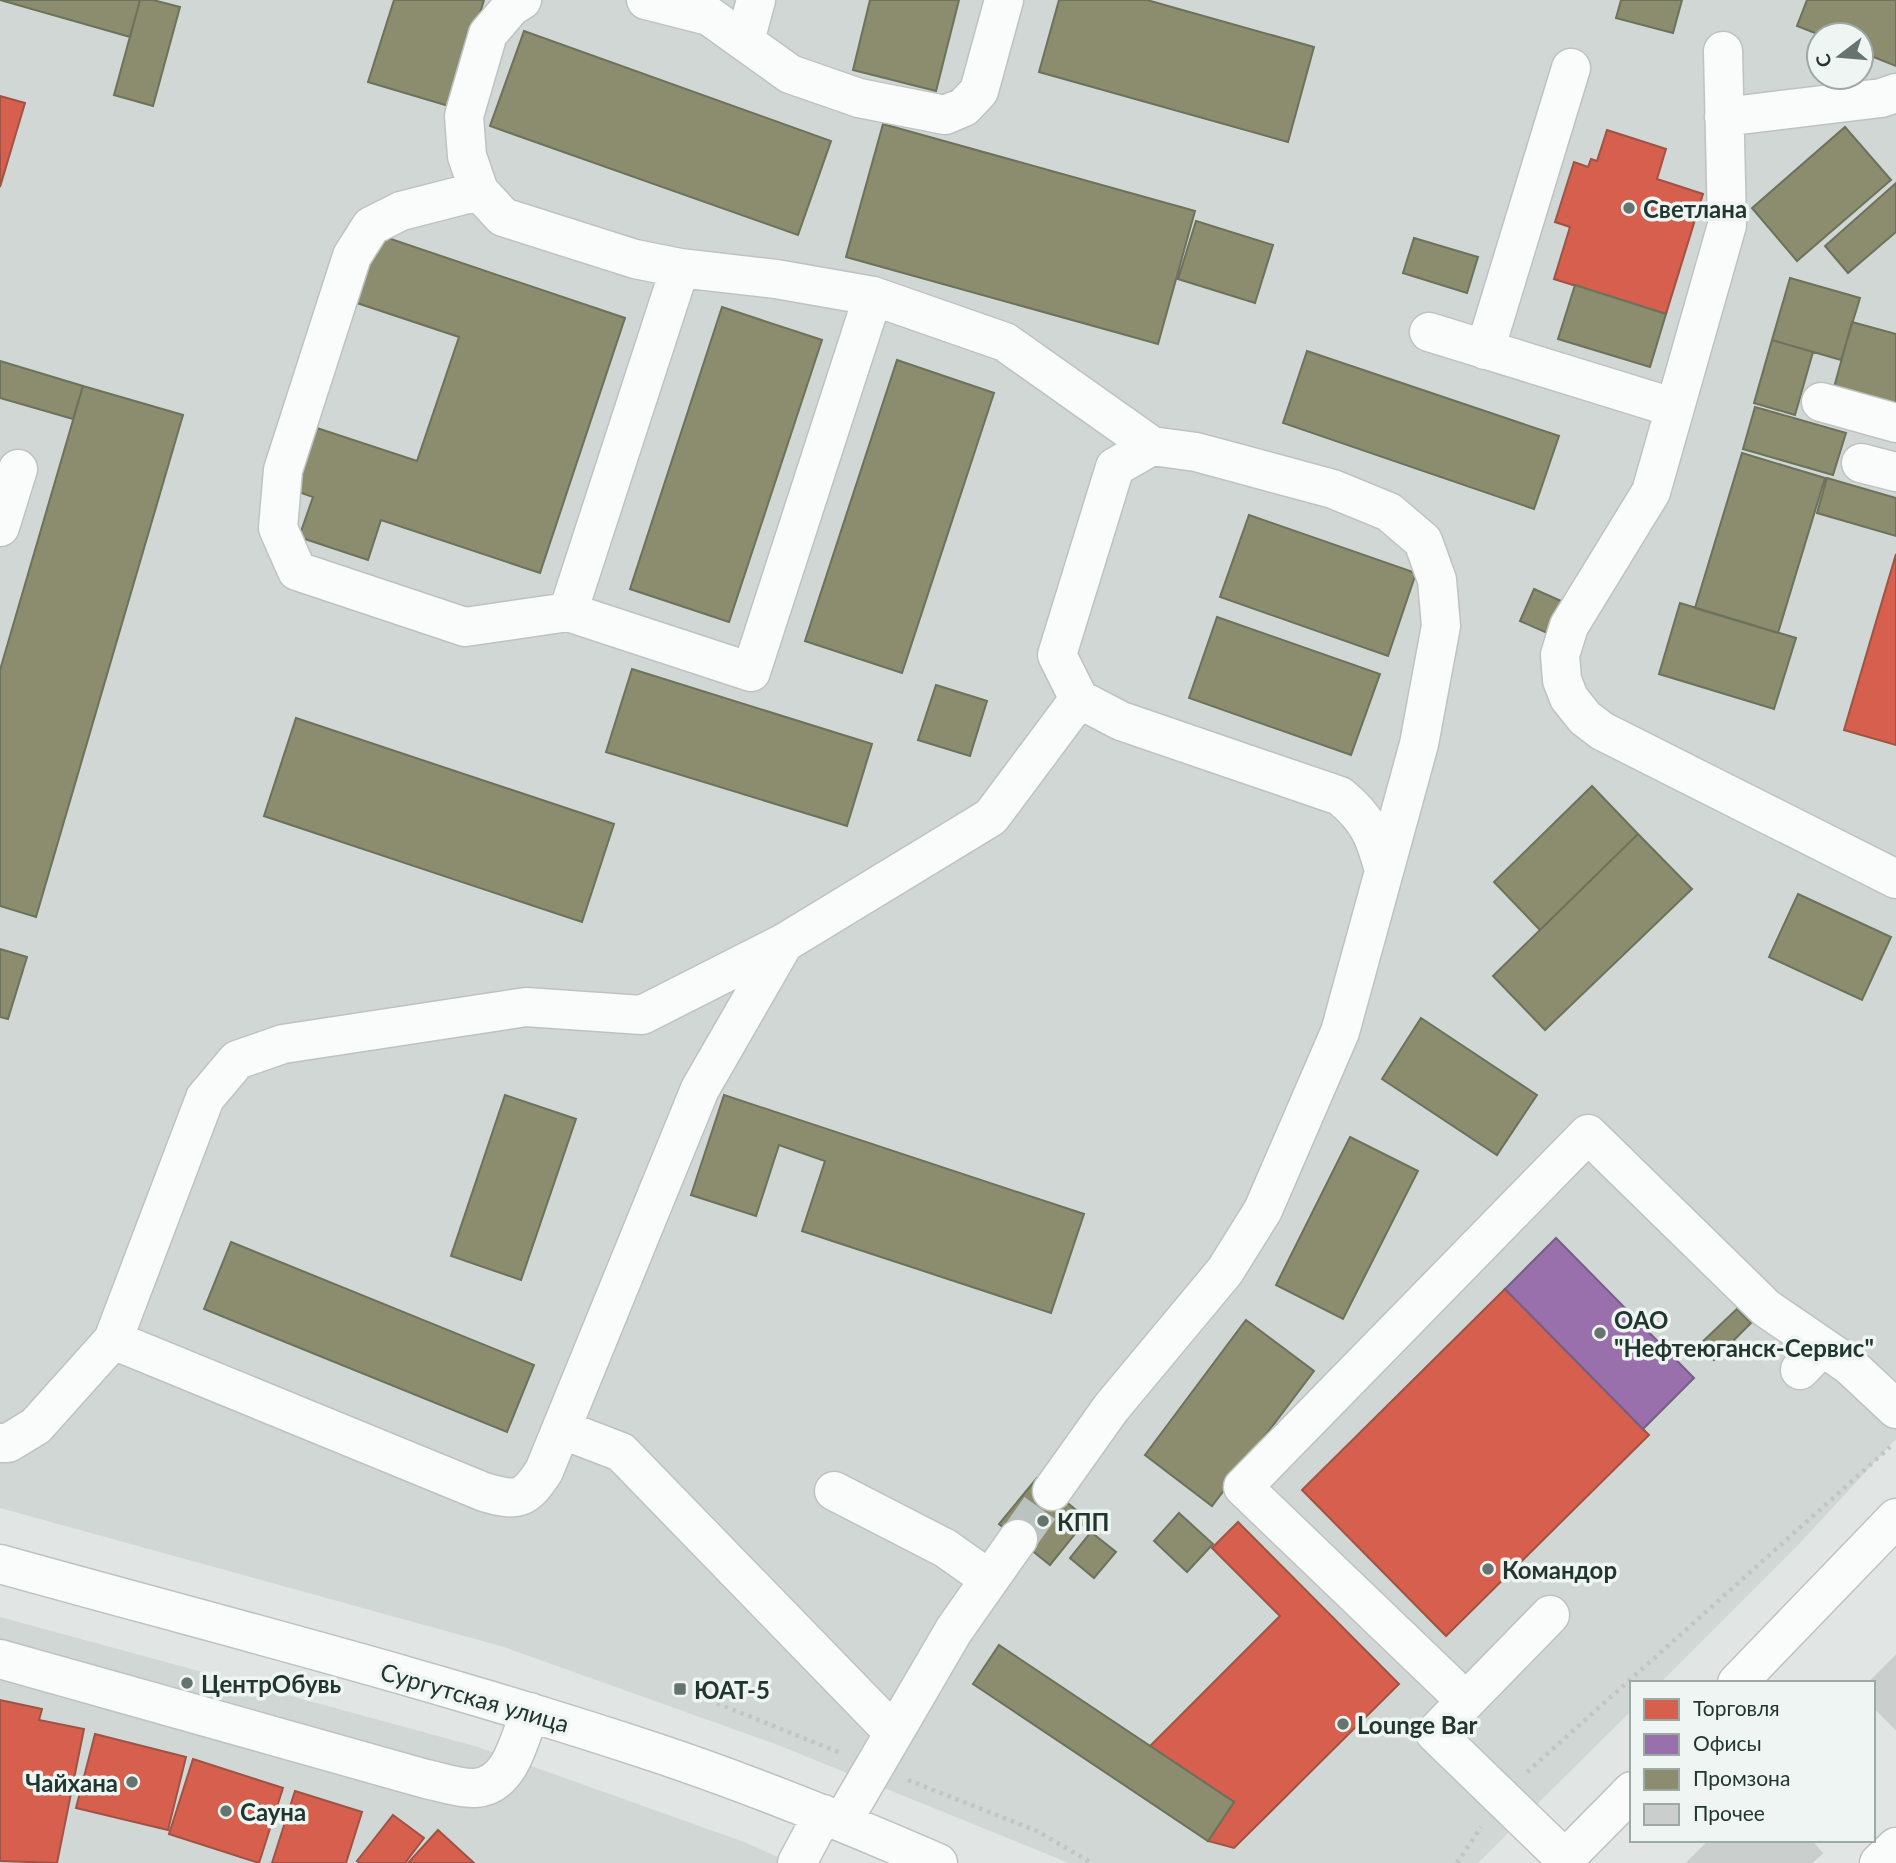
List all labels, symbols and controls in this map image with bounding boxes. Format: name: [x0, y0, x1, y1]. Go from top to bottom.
north arrow: [1805, 21, 1875, 91]
text: С: [1810, 51, 1836, 70]
place label: Светлана: [1643, 194, 1747, 223]
marker: Светлана: [1621, 200, 1637, 216]
place label: ОАО "Нефтеюганск-Сервис": [1614, 1305, 1874, 1362]
marker: ОАО "Нефтеюганск-Сервис": [1592, 1325, 1608, 1341]
place label: КПП: [1057, 1507, 1110, 1536]
marker: КПП: [1035, 1513, 1051, 1529]
place label: Командор: [1502, 1555, 1617, 1584]
marker: Командор: [1480, 1561, 1496, 1577]
street label: Сургутская улица: [377, 1656, 573, 1738]
place label: ЦентрОбувь: [201, 1669, 342, 1698]
marker: ЦентрОбувь: [179, 1675, 195, 1691]
place label: ЮАТ-5: [694, 1675, 770, 1704]
marker: ЮАТ-5: [672, 1681, 688, 1697]
legend: [1630, 1681, 1875, 1842]
text: Торговля: [1693, 1695, 1780, 1720]
place label: Lounge Bar: [1357, 1710, 1478, 1739]
marker: Lounge Bar: [1335, 1716, 1351, 1732]
text: Офисы: [1693, 1730, 1762, 1755]
text: Промзона: [1693, 1765, 1790, 1790]
place label: Чайхана: [25, 1768, 118, 1797]
marker: Чайхана: [124, 1774, 140, 1790]
place label: Сауна: [240, 1797, 306, 1826]
text: Прочее: [1693, 1800, 1765, 1825]
marker: Сауна: [218, 1803, 234, 1819]

